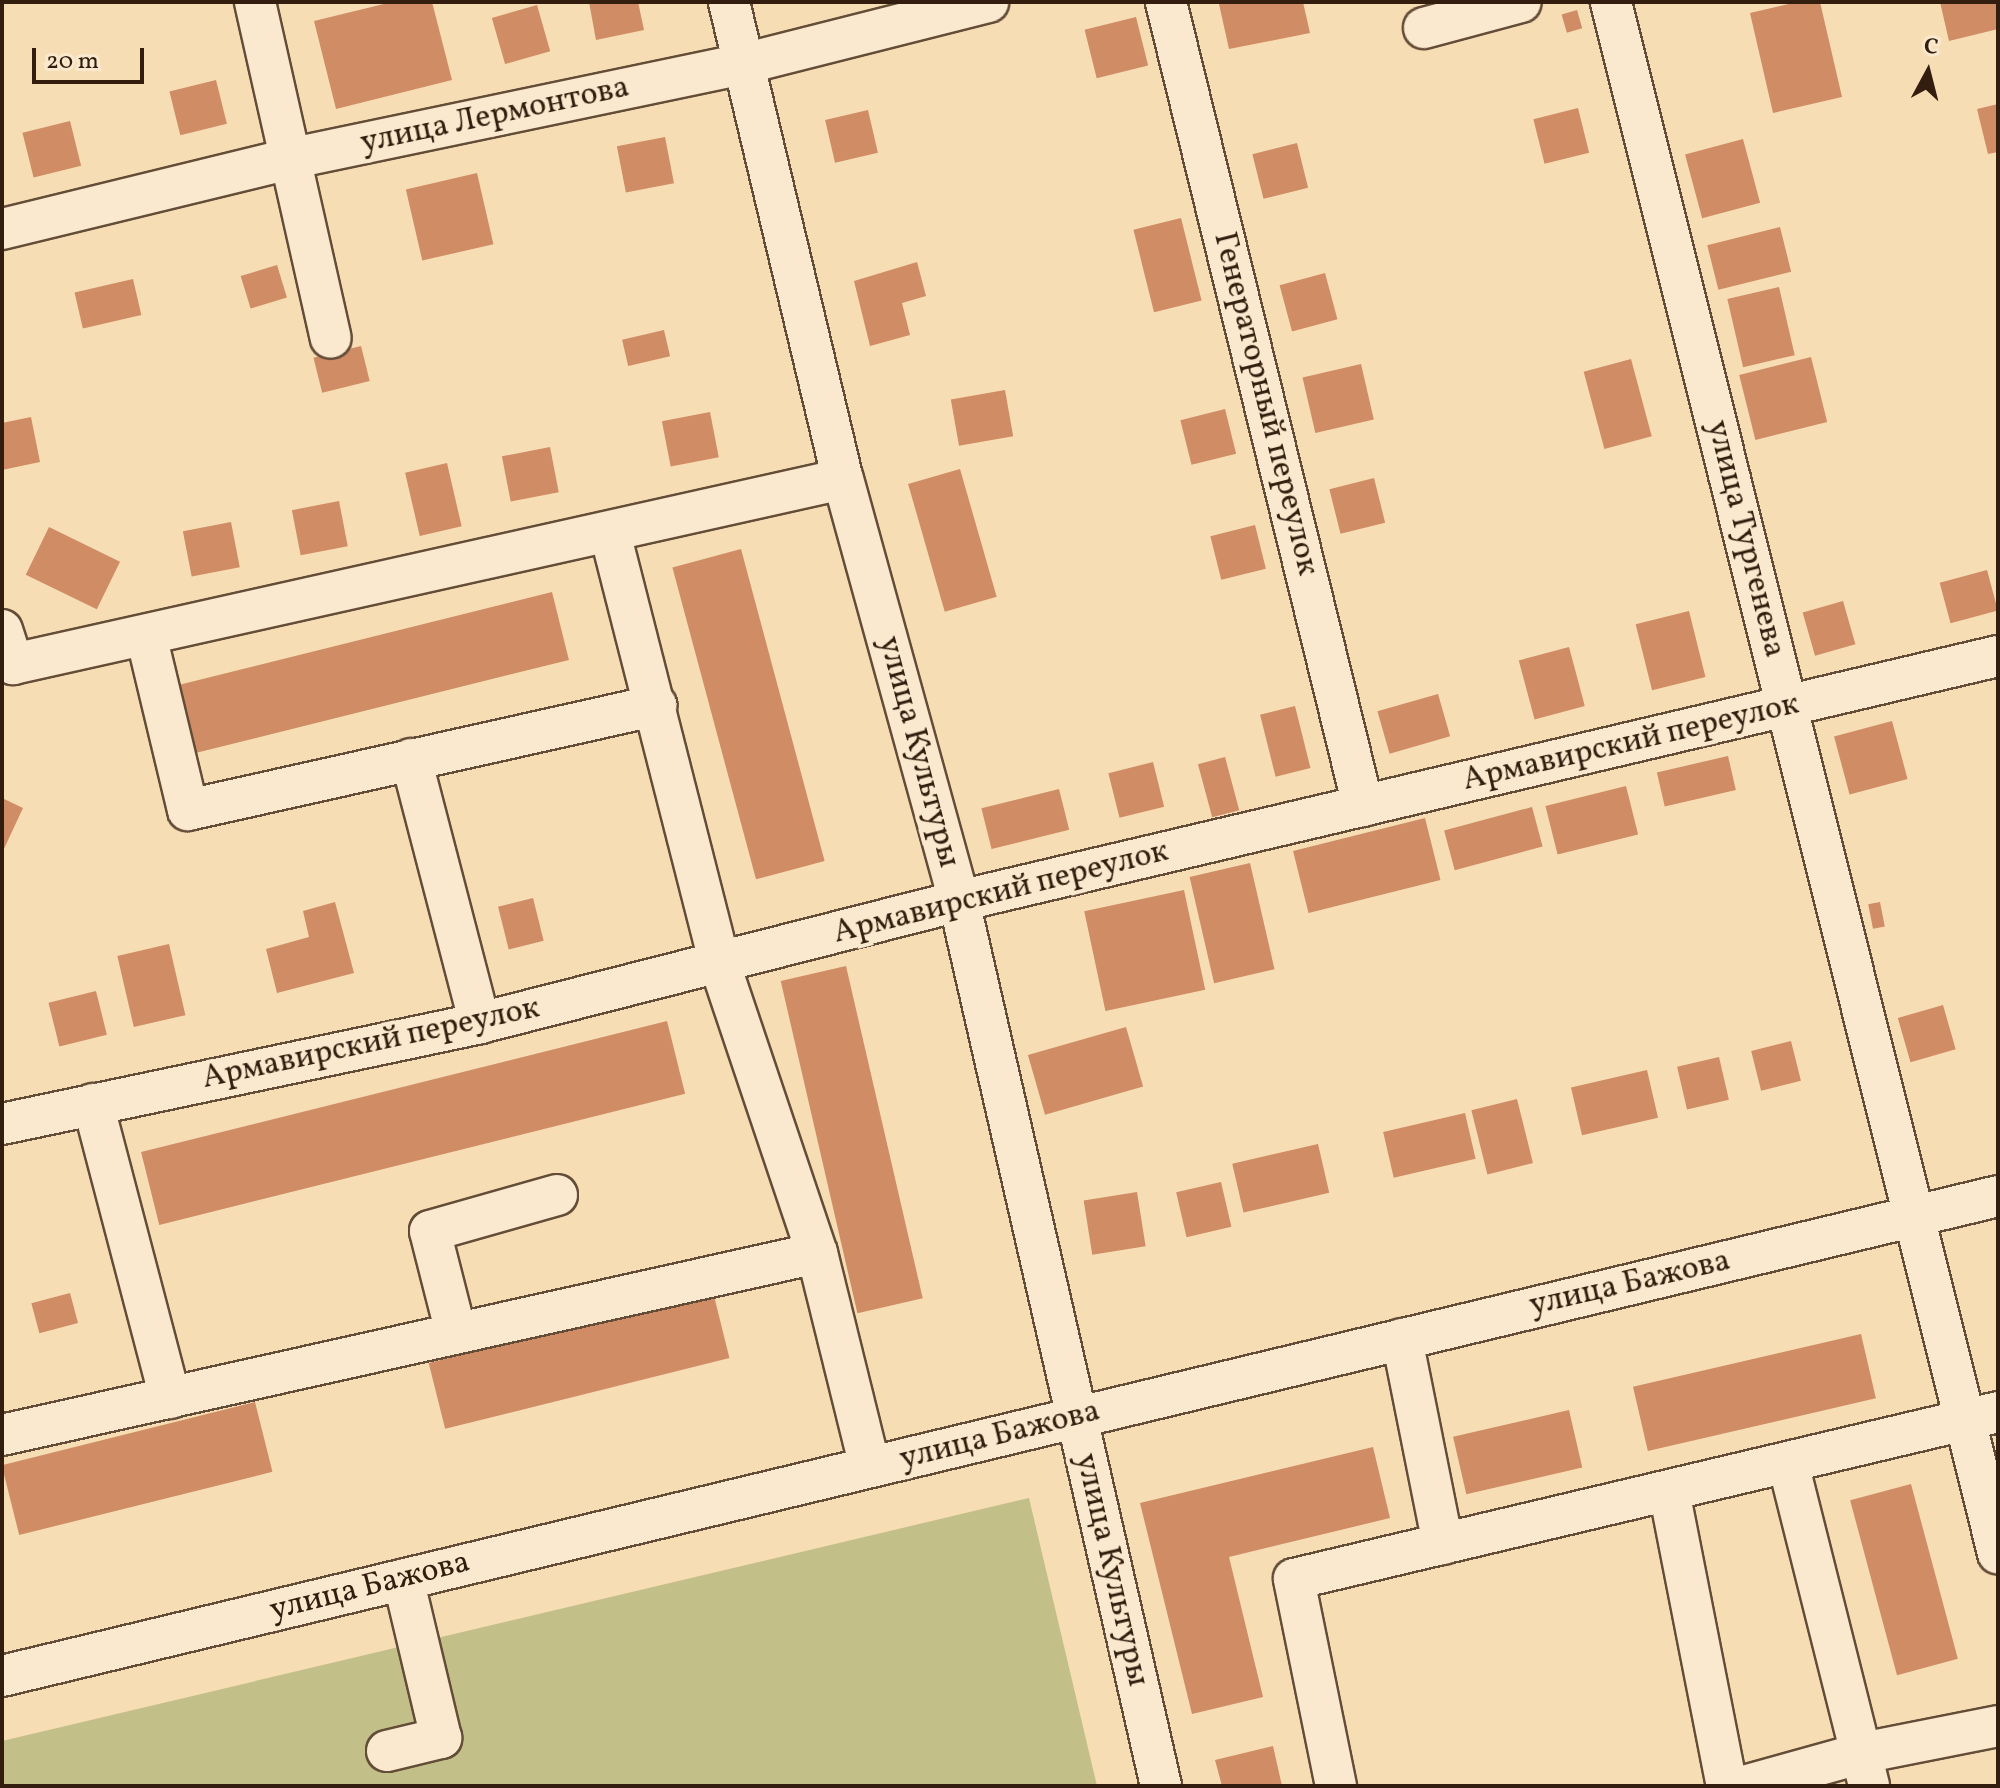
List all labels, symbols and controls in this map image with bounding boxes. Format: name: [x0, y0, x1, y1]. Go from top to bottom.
text: С: [1922, 31, 1940, 64]
scale bar: [36, 32, 148, 82]
north arrow: [1888, 32, 1968, 112]
text: 20 m: [46, 45, 99, 79]
street label: улица Лермонтова: [357, 69, 633, 163]
street label: Генераторный переулок: [1204, 228, 1326, 580]
street label: улица Тургенева: [1697, 416, 1793, 662]
street label: улица Культуры: [869, 632, 967, 872]
street label: Армавирский переулок: [1459, 686, 1803, 800]
street label: Армавирский переулок: [830, 833, 1172, 953]
street label: Армавирский переулок: [199, 989, 543, 1099]
street label: улица Бажова: [1526, 1242, 1734, 1326]
street label: улица Бажова: [896, 1393, 1104, 1479]
street label: улица Культуры: [1066, 1450, 1156, 1690]
street label: улица Бажова: [266, 1544, 474, 1630]

